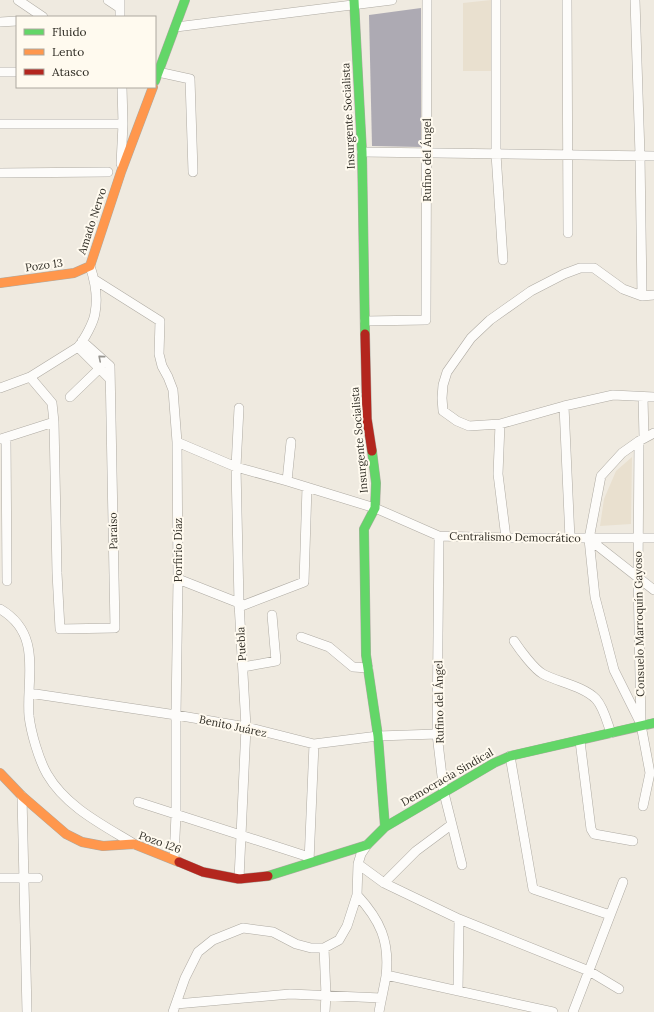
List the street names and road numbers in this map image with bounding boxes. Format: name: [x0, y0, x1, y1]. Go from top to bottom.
street label: Insurgente Socialista: [338, 62, 358, 170]
street label: Rufino del Ángel: [420, 118, 434, 202]
street label: Amado Nervo: [74, 186, 109, 257]
street label: Pozo 13: [24, 255, 64, 275]
street label: Insurgente Socialista: [347, 386, 371, 494]
street label: Paraíso: [106, 512, 120, 550]
street label: Porfirio Díaz: [171, 517, 185, 582]
street label: Centralismo Democrático: [449, 529, 581, 545]
street label: Consuelo Marroquín Gayoso: [631, 551, 647, 697]
street label: Puebla: [233, 626, 249, 661]
street label: Rufino del Ángel: [431, 660, 447, 744]
street label: Benito Juárez: [198, 712, 269, 740]
street label: Democracia Sindical: [398, 745, 496, 809]
street label: Pozo 126: [137, 828, 183, 856]

